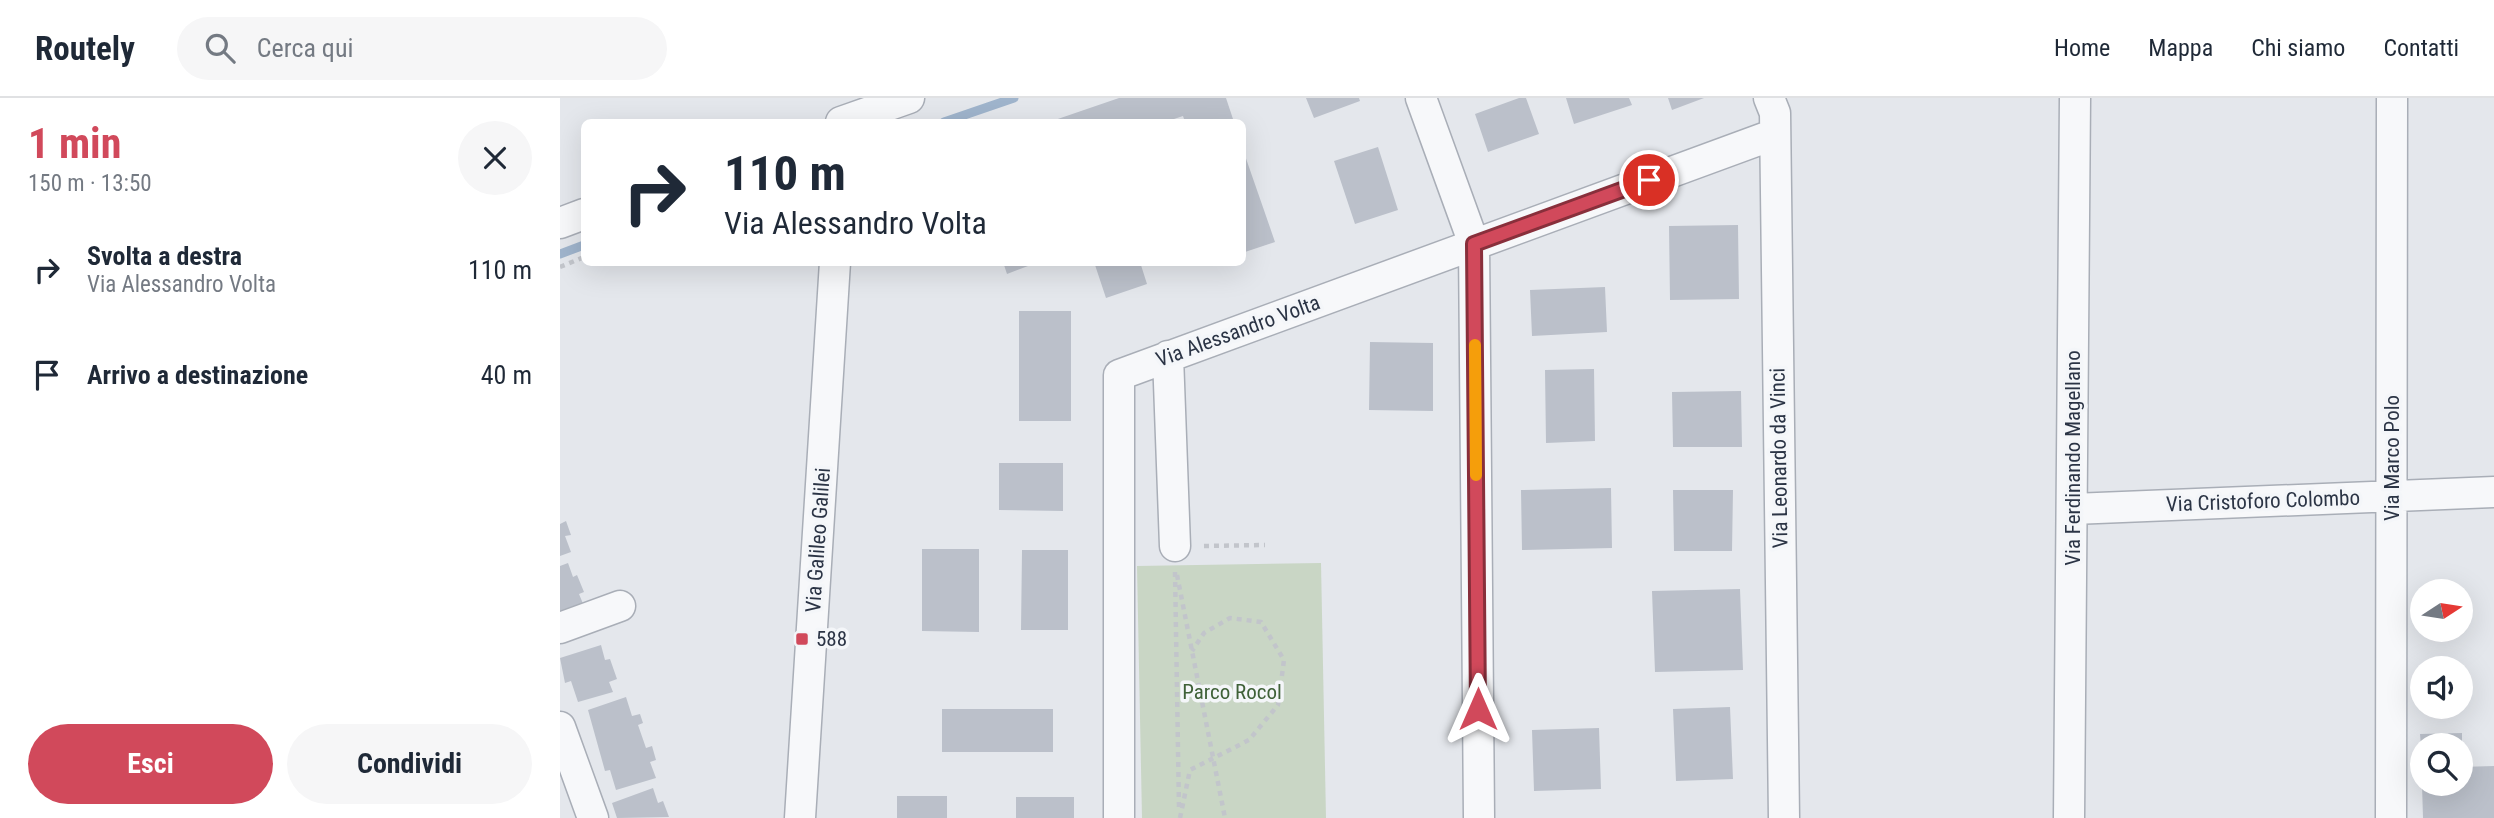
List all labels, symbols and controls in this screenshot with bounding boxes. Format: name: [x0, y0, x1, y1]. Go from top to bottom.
search box: [177, 17, 667, 80]
text: Routely: [35, 29, 135, 68]
icon: search: [201, 29, 239, 67]
text: Cerca qui: [257, 33, 353, 63]
text: Home: [2054, 34, 2110, 62]
text: Mappa: [2148, 34, 2213, 62]
text: Chi siamo: [2251, 34, 2345, 62]
text: Contatti: [2383, 34, 2459, 62]
text: 1 min: [28, 119, 121, 168]
button: close: [458, 121, 532, 195]
text: 110 m: [724, 145, 846, 202]
icon: right: [609, 147, 700, 238]
pin: [1619, 150, 1679, 210]
icon: arrive: [1630, 161, 1668, 199]
text: 150 m · 13:50: [28, 170, 152, 197]
text: Via Alessandro Volta: [724, 204, 987, 242]
text: Svolta a destra: [87, 241, 242, 271]
icon: right: [28, 251, 66, 289]
text: 110 m: [468, 255, 532, 285]
text: Via Alessandro Volta: [87, 271, 276, 298]
street label: Via Alessandro Volta: [1153, 290, 1323, 372]
street label: Via Ferdinando Magellano: [2061, 350, 2085, 566]
icon: arrive: [28, 356, 66, 394]
text: Arrivo a destinazione: [87, 360, 308, 390]
text: 40 m: [481, 360, 532, 390]
street label: Via Leonardo da Vinci: [1765, 367, 1793, 549]
street label: Via Marco Polo: [2380, 395, 2404, 521]
street label: Via Galileo Galilei: [801, 467, 835, 613]
street label: Via Cristoforo Colombo: [2166, 486, 2360, 516]
north arrow: [2410, 579, 2473, 642]
map controls: [2410, 579, 2473, 796]
place label: 588: [816, 627, 847, 651]
marker: 588: [794, 631, 810, 647]
button: sound: [2410, 656, 2473, 719]
position arrow: [1441, 672, 1515, 746]
park label: Parco Rocol: [1182, 680, 1282, 704]
button: Esci: [28, 724, 273, 804]
button: Condividi: [287, 724, 532, 804]
button: search: [2410, 733, 2473, 796]

